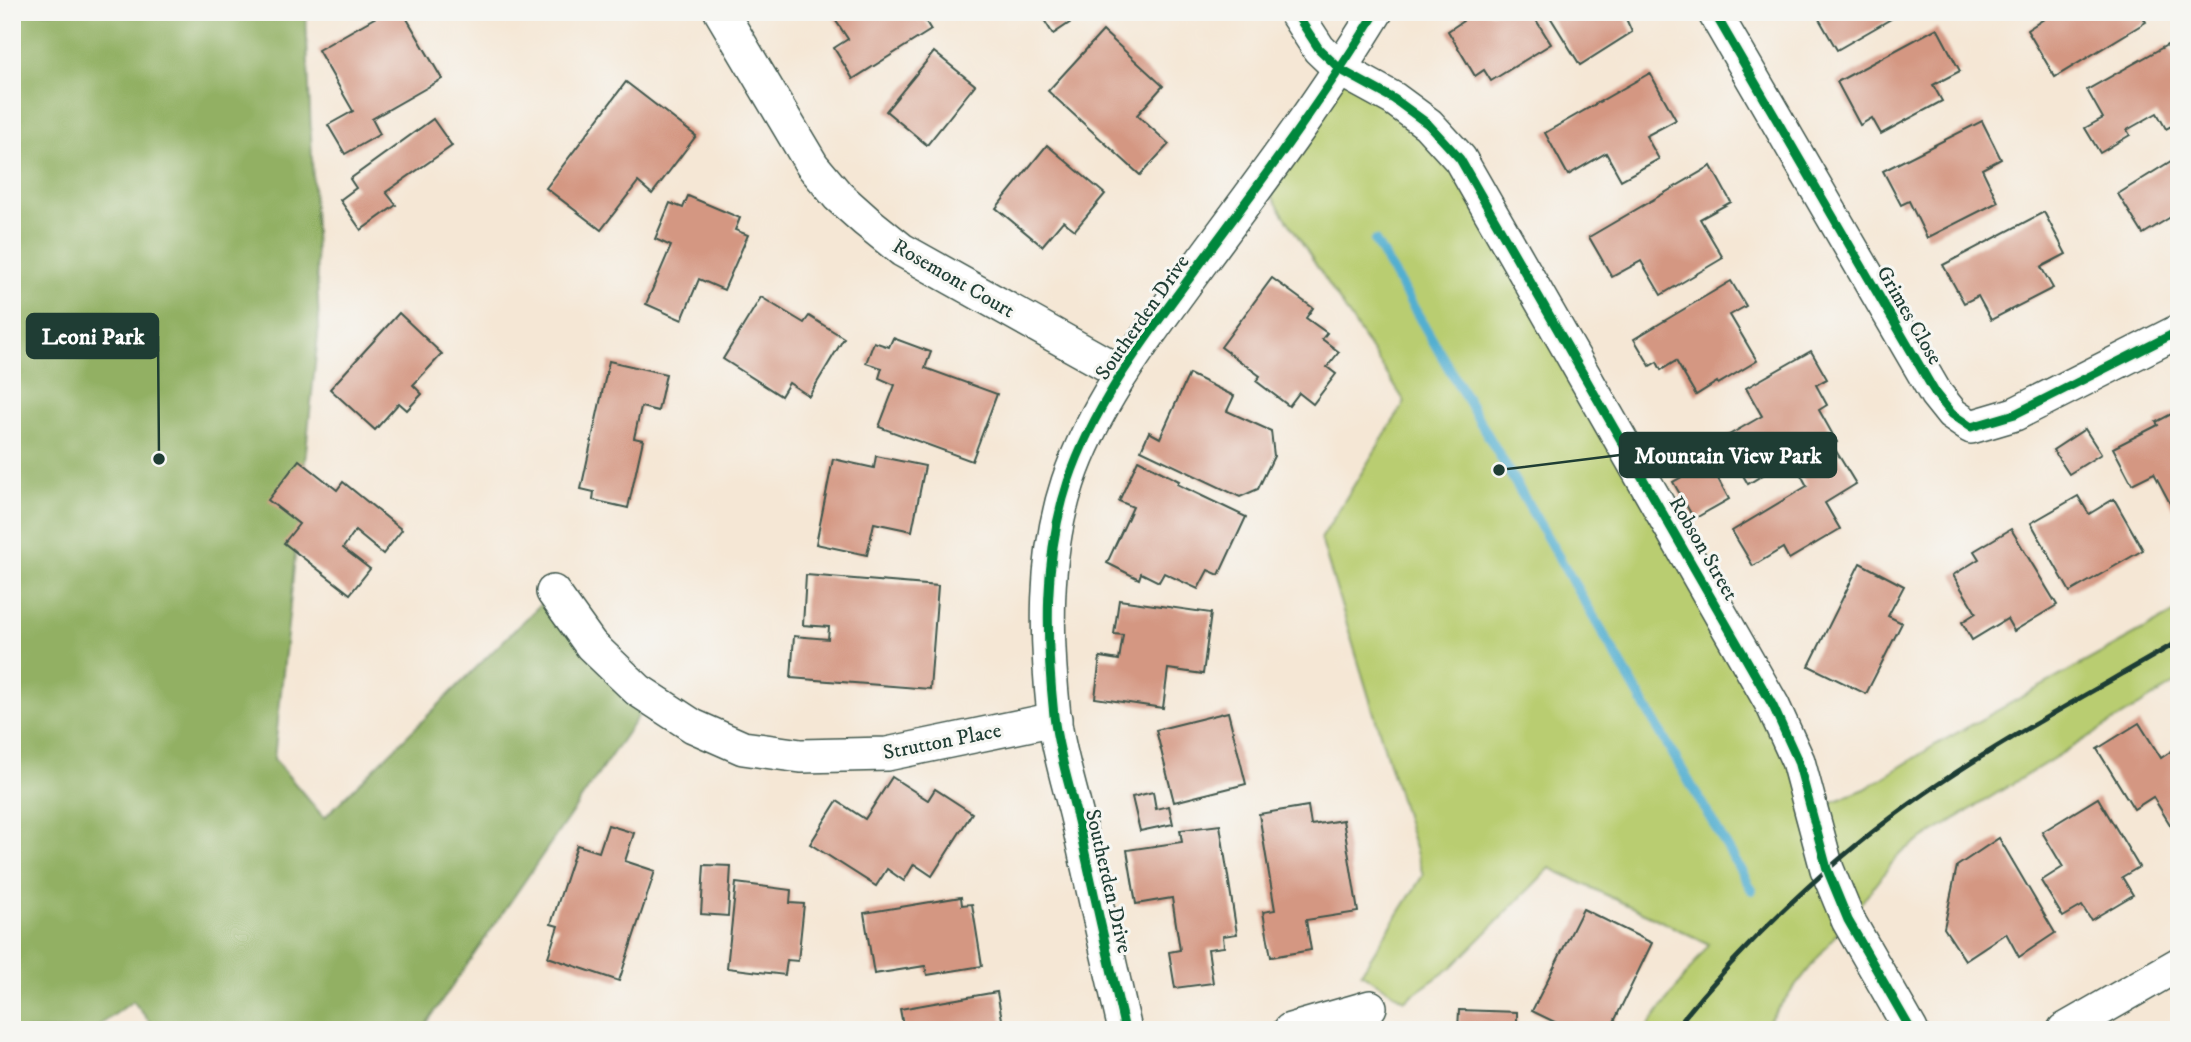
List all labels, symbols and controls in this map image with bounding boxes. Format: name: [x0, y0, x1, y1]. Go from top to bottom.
street label: Rosemont Court: [888, 233, 1019, 324]
street label: Southerden Drive: [1090, 250, 1196, 385]
street label: Grimes Close: [1870, 261, 1948, 370]
callout: Leoni Park: [27, 314, 158, 358]
text: Leoni Park: [41, 323, 145, 352]
callout: Mountain View Park: [1620, 433, 1836, 477]
text: Mountain View Park: [1634, 442, 1822, 471]
street label: Robson Street: [1663, 492, 1744, 606]
street label: Strutton Place: [881, 718, 1004, 766]
street label: Southerden Drive: [1079, 807, 1137, 956]

